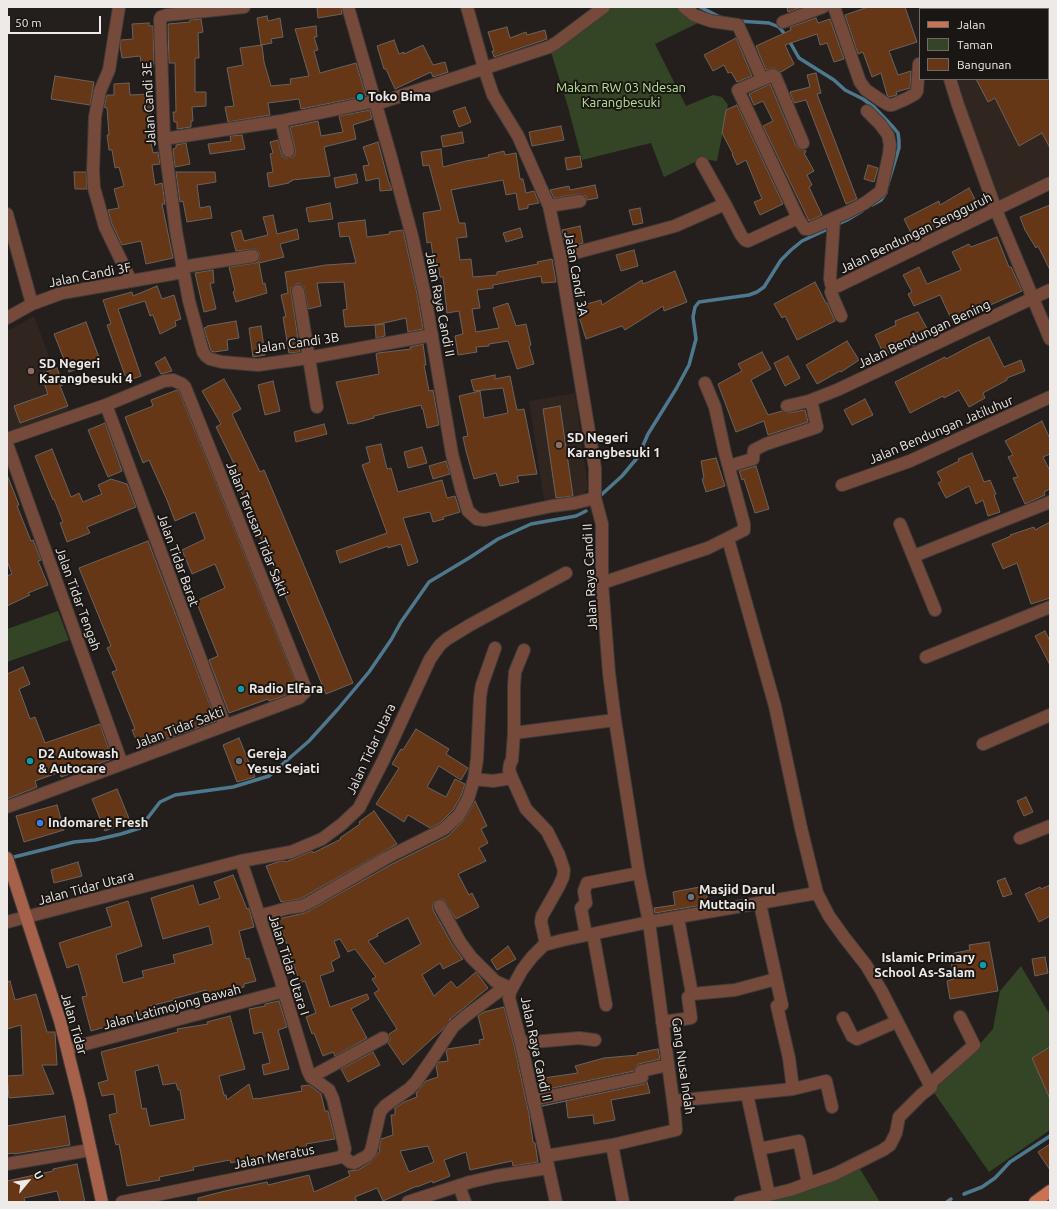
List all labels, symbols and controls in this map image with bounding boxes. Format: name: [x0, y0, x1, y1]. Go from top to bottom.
scale bar: [10, 8, 103, 34]
legend: [919, 8, 1049, 80]
text: 50 m: [15, 16, 42, 29]
text: Jalan: [957, 18, 985, 31]
text: Taman: [957, 38, 993, 51]
text: Bangunan: [957, 58, 1011, 71]
street label: Jalan Candi 3E: [139, 62, 159, 146]
park label: Makam RW 03 Ndesan Karangbesuki: [556, 80, 686, 111]
place label: Toko Bima: [368, 89, 431, 105]
marker: Toko Bima: [355, 92, 365, 102]
street label: Jalan Bendungan Sengguruh: [838, 189, 994, 277]
street label: Jalan Candi 3A: [561, 231, 591, 317]
street label: Jalan Raya Candi II: [422, 250, 458, 358]
street label: Jalan Candi 3F: [47, 259, 133, 291]
street label: Jalan Bendungan Bening: [855, 296, 993, 372]
street label: Jalan Candi 3B: [254, 329, 340, 357]
place label: SD Negeri Karangbesuki 4: [39, 356, 133, 387]
marker: SD Negeri Karangbesuki 4: [26, 366, 36, 376]
street label: Jalan Bendungan Jatiluhur: [866, 392, 1016, 468]
place label: SD Negeri Karangbesuki 1: [567, 430, 661, 461]
marker: SD Negeri Karangbesuki 1: [554, 440, 564, 450]
street label: Jalan Terusan Tidar Sakti: [223, 459, 291, 599]
street label: Jalan Tidar Barat: [154, 511, 202, 609]
street label: Jalan Raya Candi II: [579, 523, 601, 631]
street label: Jalan Tidar Tengah: [52, 545, 104, 653]
place label: Radio Elfara: [249, 681, 323, 697]
marker: Radio Elfara: [236, 684, 246, 694]
street label: Jalan Tidar Utara: [343, 701, 399, 797]
street label: Jalan Tidar Sakti: [132, 704, 226, 752]
place label: D2 Autowash & Autocare: [38, 746, 119, 777]
place label: Gereja Yesus Sejati: [247, 746, 320, 777]
marker: D2 Autowash & Autocare: [25, 756, 35, 766]
marker: Gereja Yesus Sejati: [234, 756, 244, 766]
place label: Indomaret Fresh: [48, 815, 148, 831]
marker: Indomaret Fresh: [35, 818, 45, 828]
street label: Jalan Tidar Utara: [36, 868, 136, 908]
place label: Masjid Darul Muttaqin: [699, 882, 775, 913]
marker: Masjid Darul Muttaqin: [686, 892, 696, 902]
street label: Jalan Tidar Utara I: [265, 913, 313, 1017]
place label: Islamic Primary School As-Salam: [874, 950, 975, 981]
marker: Islamic Primary School As-Salam: [978, 960, 988, 970]
street label: Jalan Latimojong Bawah: [102, 981, 242, 1033]
street label: Jalan Tidar: [58, 991, 90, 1057]
street label: Jalan Raya Candi II: [517, 995, 555, 1103]
street label: Gang Nusa Indah: [668, 1017, 698, 1115]
street label: Jalan Meratus: [232, 1142, 316, 1172]
north arrow: [8, 1161, 48, 1201]
text: U: [31, 1169, 46, 1181]

